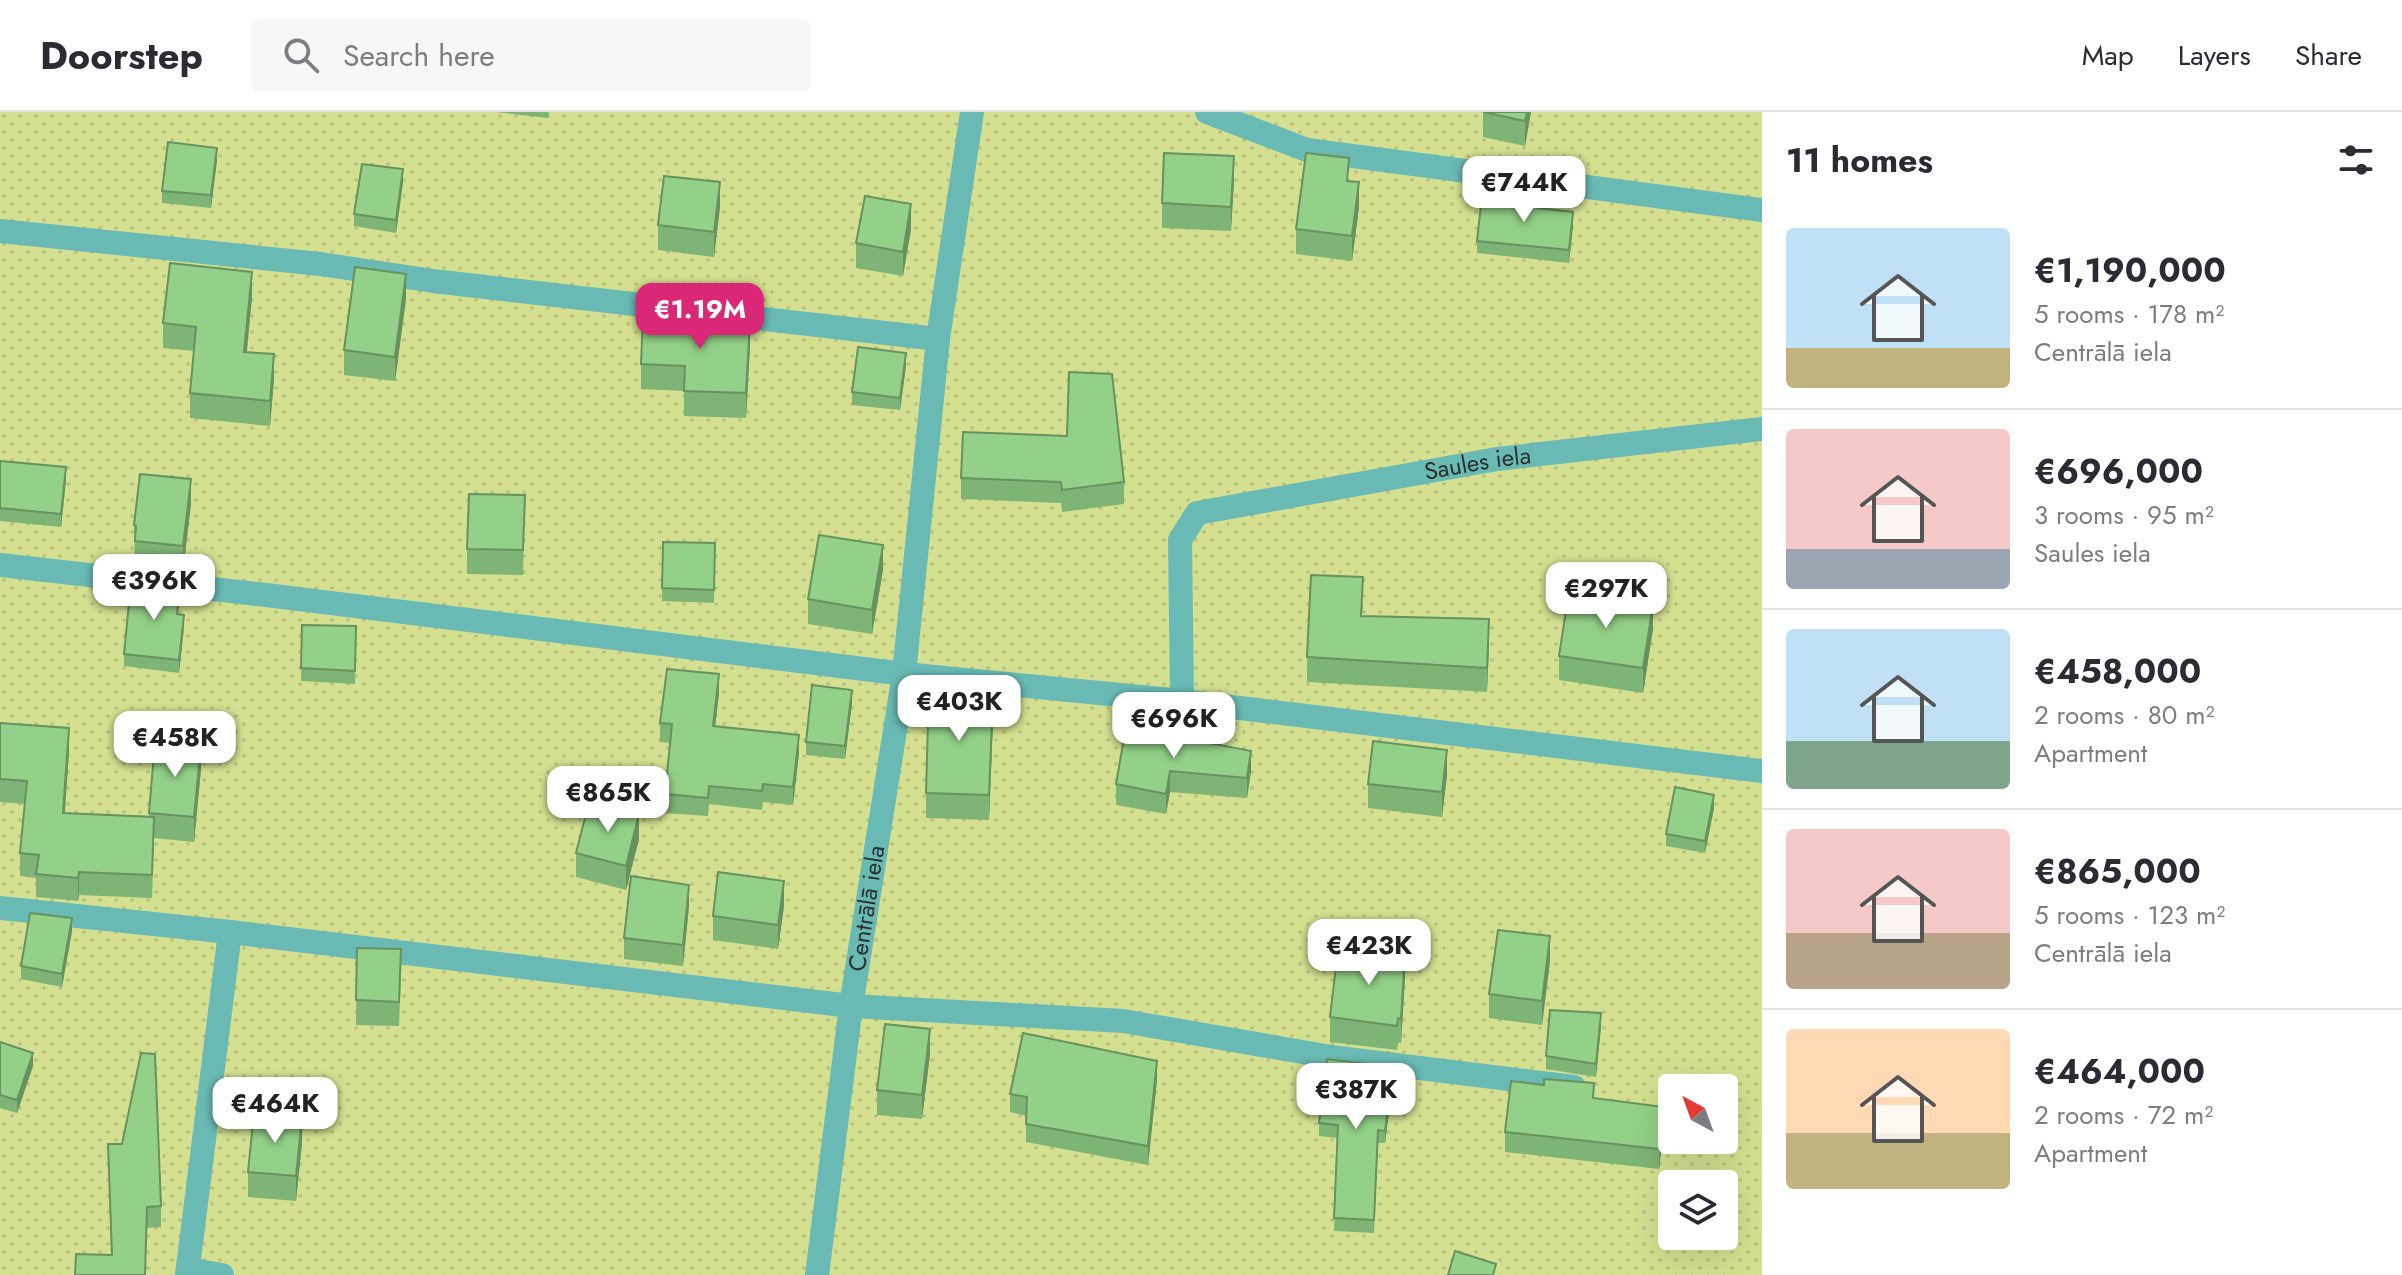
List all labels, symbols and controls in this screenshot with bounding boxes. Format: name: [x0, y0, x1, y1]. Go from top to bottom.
search box: [251, 19, 811, 91]
text: Doorstep: [40, 28, 203, 83]
icon: search: [279, 33, 323, 77]
text: Search here: [343, 34, 495, 77]
text: Map: [2082, 35, 2134, 76]
text: Layers: [2178, 35, 2251, 76]
text: Share: [2295, 35, 2362, 76]
text: 11 homes: [1786, 136, 1933, 185]
icon: filters: [2334, 138, 2378, 182]
pin: €744K: [1468, 156, 1580, 224]
text: €744K: [1480, 163, 1568, 201]
text: €1,190,000: [2034, 246, 2226, 295]
icon: home: [1850, 260, 1946, 356]
pin: €1.19M: [635, 283, 765, 351]
text: €1.19M: [654, 290, 746, 328]
text: 5 rooms · 178 m²: [2034, 295, 2224, 333]
text: Centrālā iela: [2034, 333, 2172, 371]
street label: Saules iela: [1421, 437, 1533, 489]
text: €696,000: [2034, 447, 2203, 496]
icon: home: [1850, 461, 1946, 557]
text: 3 rooms · 95 m²: [2034, 496, 2214, 534]
text: Saules iela: [2034, 534, 2151, 572]
pin: €396K: [98, 554, 210, 622]
text: €396K: [111, 561, 197, 599]
pin: €297K: [1550, 562, 1662, 630]
text: €297K: [1564, 569, 1648, 607]
text: €458,000: [2034, 647, 2201, 696]
icon: home: [1850, 661, 1946, 757]
pin: €403K: [903, 675, 1015, 743]
text: €403K: [916, 682, 1002, 720]
pin: €696K: [1118, 692, 1230, 760]
text: 2 rooms · 80 m²: [2034, 696, 2215, 734]
text: €696K: [1130, 699, 1218, 737]
pin: €458K: [119, 711, 231, 779]
text: €458K: [132, 718, 218, 756]
text: Apartment: [2034, 734, 2147, 772]
pin: €865K: [552, 766, 664, 834]
text: €865K: [565, 773, 651, 811]
street label: Centrālā iela: [839, 843, 893, 974]
text: €865,000: [2034, 847, 2201, 896]
icon: home: [1850, 861, 1946, 957]
text: 5 rooms · 123 m²: [2034, 896, 2225, 934]
pin: €423K: [1313, 919, 1425, 987]
text: €423K: [1326, 926, 1412, 964]
text: Centrālā iela: [2034, 934, 2172, 972]
text: €464,000: [2034, 1047, 2205, 1096]
icon: home: [1850, 1061, 1946, 1157]
pin: €387K: [1300, 1063, 1412, 1131]
text: €387K: [1315, 1070, 1397, 1108]
north arrow: [1658, 1074, 1738, 1154]
map controls: [1658, 1074, 1738, 1250]
pin: €464K: [219, 1077, 331, 1145]
text: €464K: [231, 1084, 319, 1122]
text: 2 rooms · 72 m²: [2034, 1096, 2213, 1134]
text: Apartment: [2034, 1134, 2147, 1172]
button: layers: [1658, 1170, 1738, 1250]

